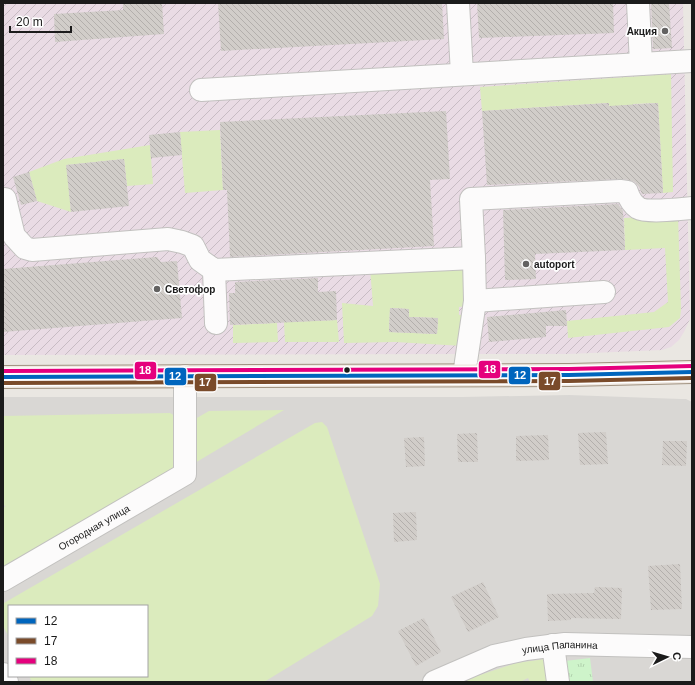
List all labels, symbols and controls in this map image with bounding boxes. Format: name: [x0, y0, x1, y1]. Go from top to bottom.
scale bar: [10, 8, 71, 34]
text: 20 m: [16, 15, 43, 29]
place label: Акция: [627, 26, 657, 37]
marker: Акция: [660, 26, 670, 36]
marker: autoport: [521, 259, 531, 269]
place label: autoport: [534, 259, 575, 270]
marker: Светофор: [152, 284, 162, 294]
place label: Светофор: [165, 284, 215, 295]
line badge: 18: [478, 360, 501, 379]
line badge: 18: [134, 361, 157, 380]
text: 18: [484, 363, 496, 375]
text: 18: [139, 364, 151, 376]
unlabelled marker: [342, 365, 352, 375]
line badge: 12: [508, 366, 531, 385]
line badge: 12: [164, 367, 187, 386]
text: 12: [514, 369, 526, 381]
text: 12: [169, 370, 181, 382]
line badge: 17: [538, 371, 561, 391]
line badge: 17: [194, 373, 217, 392]
text: 17: [544, 375, 556, 387]
text: 17: [199, 376, 211, 388]
street label: Огородная улица: [57, 502, 132, 553]
legend: [8, 605, 148, 677]
text: 12: [44, 614, 58, 628]
text: 17: [44, 634, 58, 648]
north arrow: [647, 637, 687, 677]
street label: улица Папанина: [521, 639, 598, 656]
text: С: [671, 652, 683, 661]
text: 18: [44, 654, 58, 668]

